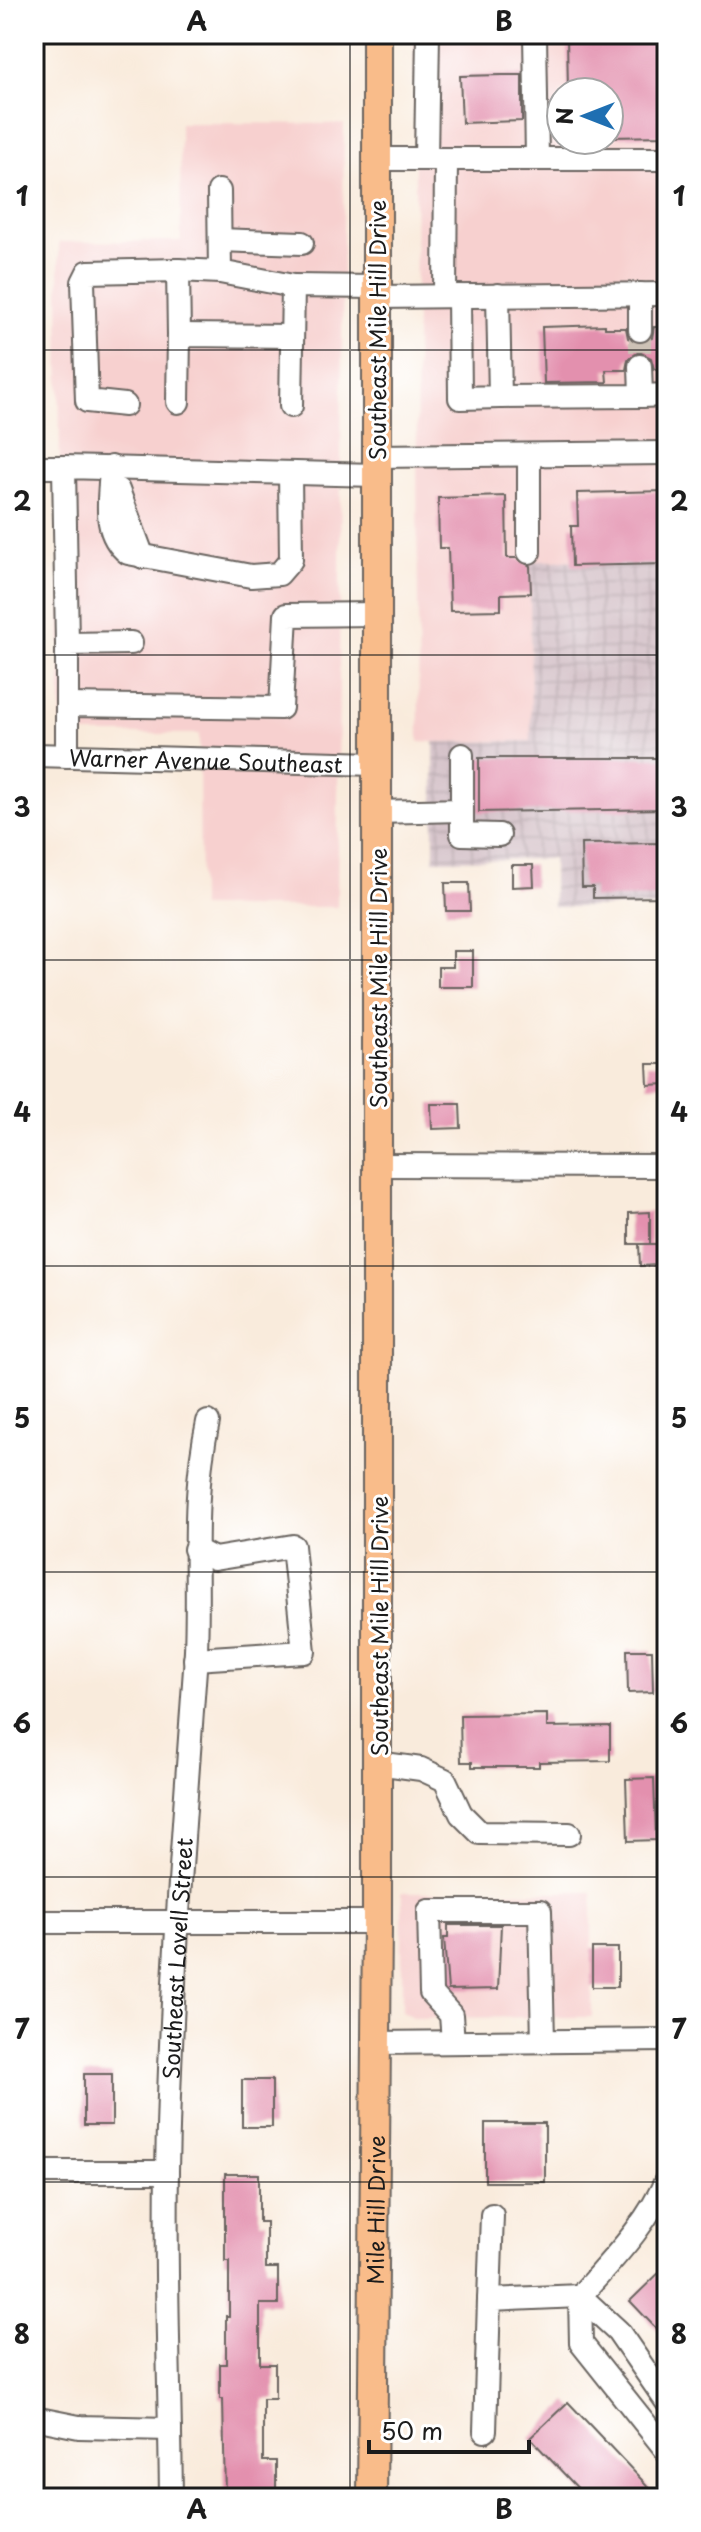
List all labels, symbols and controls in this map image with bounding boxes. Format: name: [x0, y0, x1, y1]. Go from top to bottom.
text: A: [187, 1, 207, 40]
text: B: [495, 1, 513, 40]
north arrow: [545, 76, 625, 156]
text: N: [547, 107, 580, 125]
text: 1: [16, 176, 28, 215]
text: 1: [673, 176, 685, 215]
street label: Southeast Mile Hill Drive: [360, 200, 393, 460]
text: 2: [13, 481, 31, 520]
text: 2: [670, 481, 688, 520]
street label: Warner Avenue Southeast: [69, 739, 343, 780]
text: 3: [13, 787, 31, 826]
text: 3: [670, 787, 688, 826]
street label: Southeast Mile Hill Drive: [361, 848, 394, 1108]
text: 4: [13, 1092, 31, 1131]
text: 4: [670, 1092, 688, 1131]
text: 5: [14, 1398, 30, 1437]
text: 5: [671, 1398, 687, 1437]
street label: Southeast Mile Hill Drive: [362, 1496, 395, 1756]
text: 6: [13, 1703, 31, 1742]
text: 6: [670, 1703, 688, 1742]
street label: Southeast Lovell Street: [153, 1836, 199, 2080]
text: 7: [15, 2009, 30, 2048]
text: 7: [672, 2009, 687, 2048]
street label: Mile Hill Drive: [357, 2135, 392, 2285]
text: 8: [14, 2314, 30, 2353]
text: 8: [671, 2314, 687, 2353]
scale bar: [369, 2404, 529, 2454]
text: 50 m: [381, 2412, 443, 2448]
text: A: [187, 2489, 207, 2528]
text: B: [495, 2489, 513, 2528]

